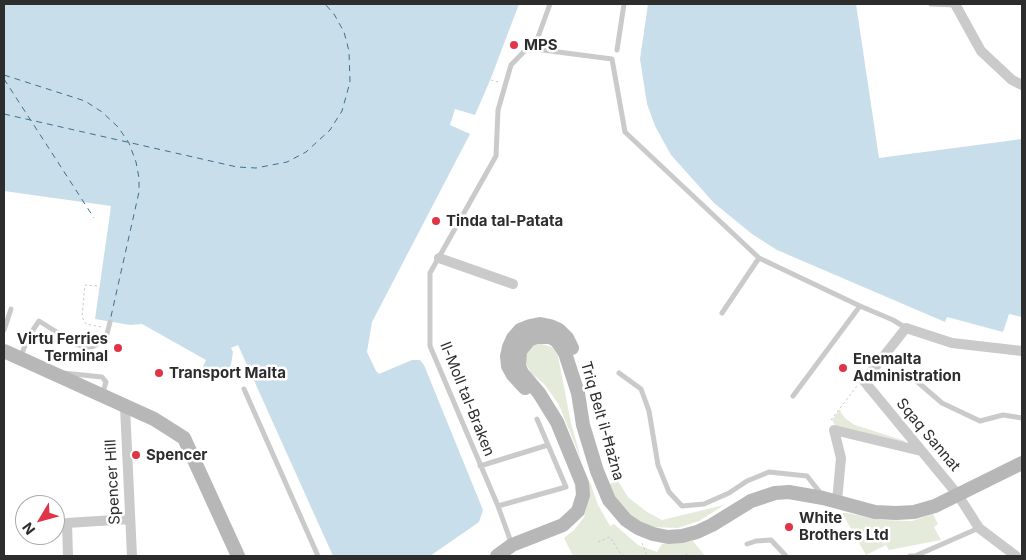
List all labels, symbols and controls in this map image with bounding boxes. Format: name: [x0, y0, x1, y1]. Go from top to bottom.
place label: MPS: [524, 36, 558, 54]
marker: MPS: [508, 39, 520, 51]
place label: Tinda tal-Patata: [446, 212, 563, 230]
marker: Tinda tal-Patata: [430, 215, 442, 227]
place label: Virtu Ferries Terminal: [17, 330, 108, 365]
street label: Il-Moll tal-Braken: [436, 339, 498, 459]
marker: Virtu Ferries Terminal: [112, 342, 124, 354]
place label: Enemalta Administration: [853, 350, 961, 385]
street label: Triq Belt il-Ħażna: [576, 359, 628, 483]
marker: Enemalta Administration: [837, 362, 849, 374]
place label: Transport Malta: [169, 364, 286, 382]
marker: Transport Malta: [153, 367, 165, 379]
street label: Sqaq Sannat: [892, 395, 964, 475]
street label: Spencer Hill: [102, 439, 124, 525]
place label: Spencer: [146, 446, 207, 464]
marker: Spencer: [130, 449, 142, 461]
north arrow: [15, 495, 65, 545]
place label: White Brothers Ltd: [799, 509, 889, 544]
text: N: [18, 519, 38, 538]
marker: White Brothers Ltd: [783, 521, 795, 533]

